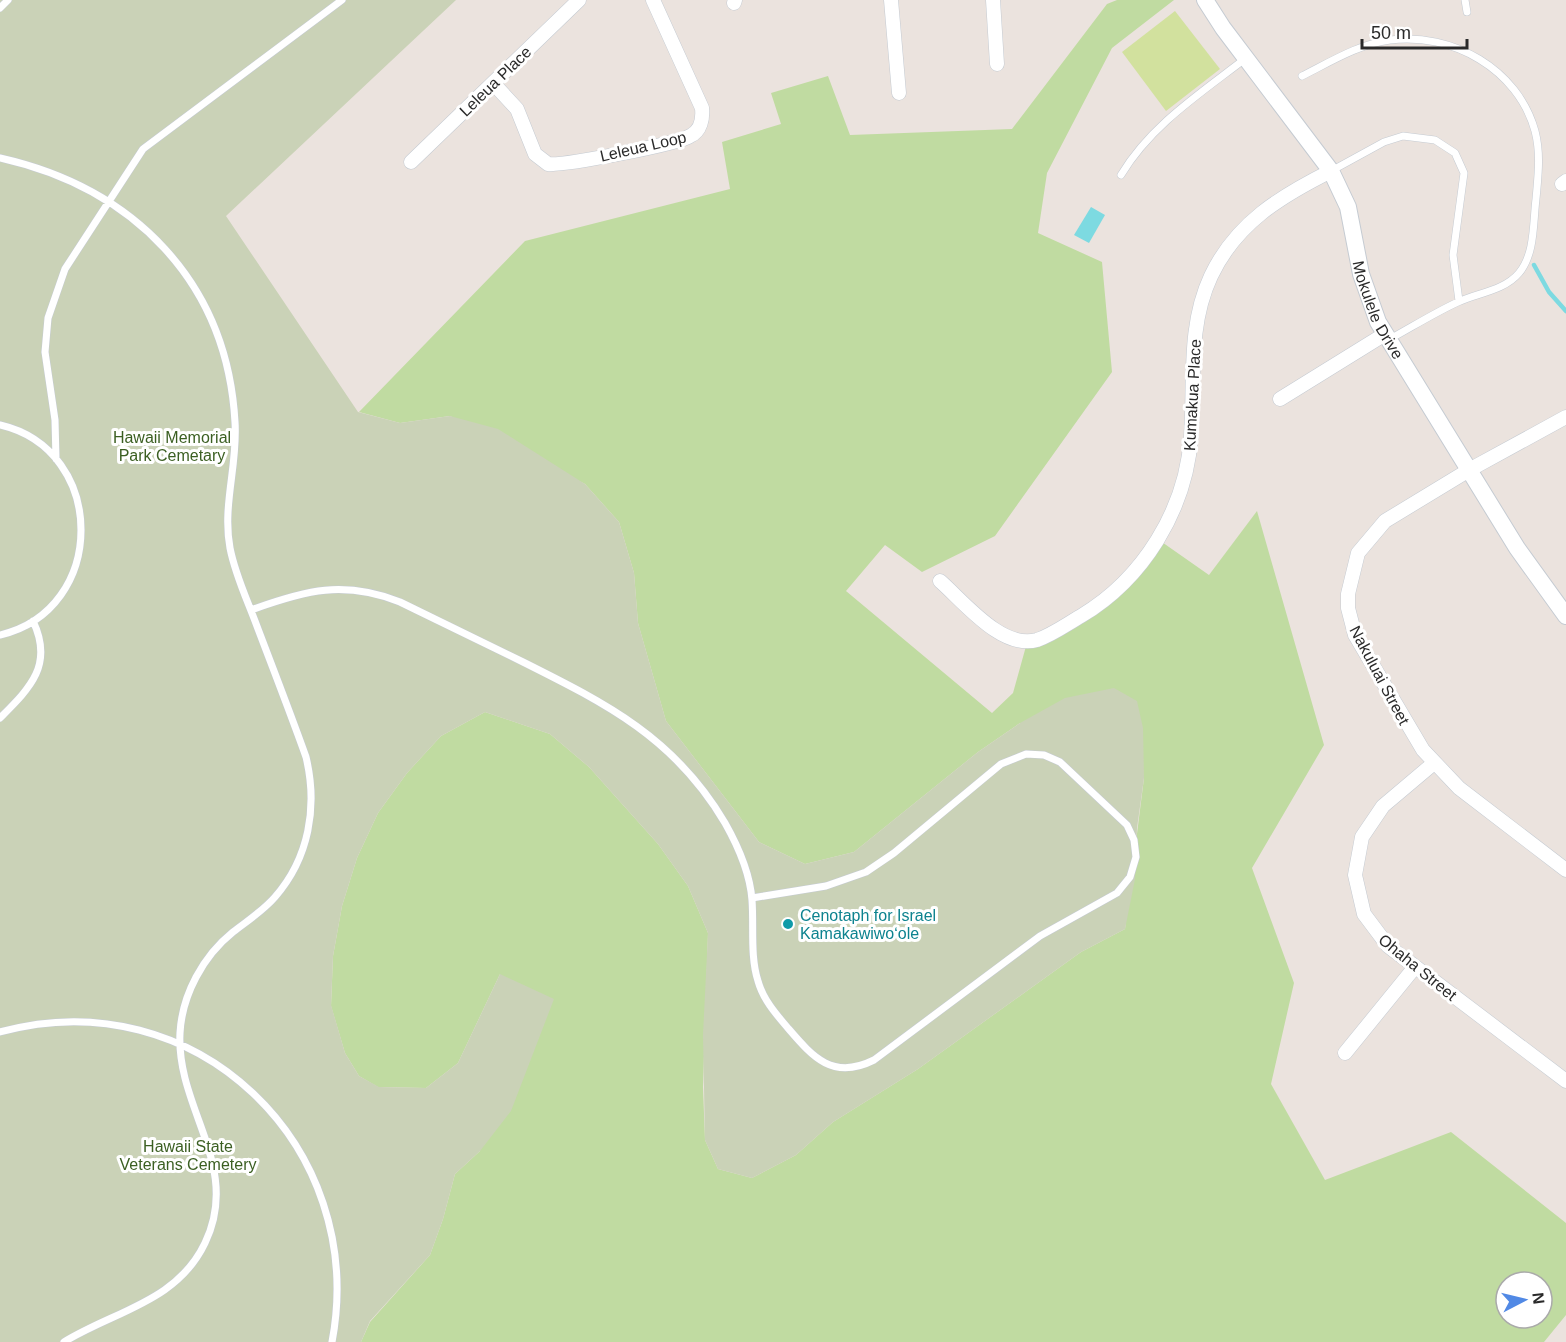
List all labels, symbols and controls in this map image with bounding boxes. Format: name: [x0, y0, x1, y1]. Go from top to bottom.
scale bar: [1362, 12, 1467, 50]
text: 50 m: [1371, 23, 1411, 43]
street label: Leleua Place: [456, 43, 535, 120]
street label: Leleua Loop: [598, 128, 688, 165]
street label: Mokulele Drive: [1350, 259, 1407, 362]
street label: Kumakua Place: [1181, 339, 1204, 451]
park label: Hawaii Memorial Park Cemetary: [113, 429, 231, 464]
street label: Nakuluai Street: [1346, 623, 1413, 728]
place label: Cenotaph for Israel Kamakawiwoʻole: [800, 907, 936, 942]
marker: Cenotaph for Israel Kamakawiwoʻole: [781, 917, 795, 931]
street label: Ohaha Street: [1375, 931, 1460, 1004]
park label: Hawaii State Veterans Cemetery: [120, 1138, 256, 1173]
north arrow: [1494, 1270, 1554, 1330]
text: N: [1529, 1291, 1548, 1305]

